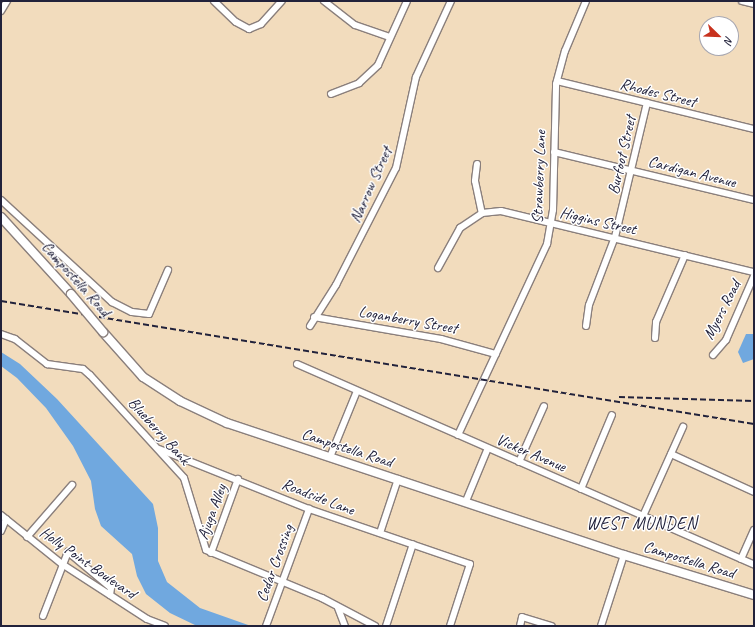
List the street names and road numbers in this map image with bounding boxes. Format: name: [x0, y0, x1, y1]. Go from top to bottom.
street label: Rhodes Street: [618, 74, 698, 112]
street label: Burfoot Street: [604, 114, 640, 196]
street label: Strawberry Lane: [528, 130, 550, 224]
street label: Narrow Street: [346, 144, 396, 226]
street label: Cardigan Avenue: [646, 152, 738, 192]
street label: Higgins Street: [558, 203, 638, 239]
street label: Campostella Road: [37, 238, 115, 320]
street label: Myers Road: [699, 277, 745, 343]
street label: Loganberry Street: [357, 302, 459, 338]
street label: Blueberry Bank: [124, 393, 194, 469]
street label: Campostella Road: [299, 424, 395, 472]
street label: Vicker Avenue: [493, 430, 569, 476]
street label: Roadside Lane: [279, 474, 357, 520]
street label: Ajuga Alley: [193, 482, 231, 542]
street label: Cedar Crossing: [252, 522, 298, 604]
street label: Holly Point Boulevard: [36, 523, 140, 603]
street label: Campostella Road: [641, 537, 737, 583]

